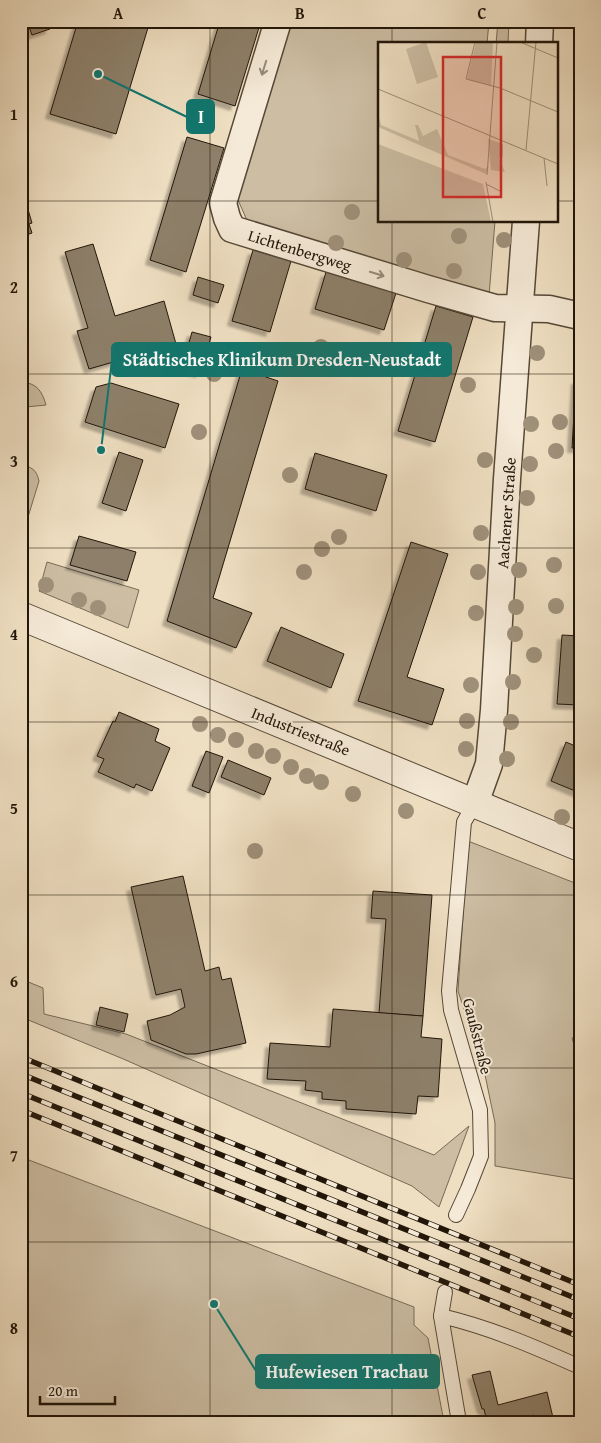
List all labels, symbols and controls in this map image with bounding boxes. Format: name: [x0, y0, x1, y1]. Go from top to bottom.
text: A: [113, 1, 124, 25]
text: B: [295, 1, 305, 25]
text: C: [477, 1, 487, 25]
inset map: [378, 42, 558, 222]
one-way arrow: [258, 60, 268, 76]
callout: I: [187, 100, 214, 133]
text: 1: [10, 102, 18, 126]
text: I: [198, 103, 204, 130]
street label: Lichtenbergweg: [245, 223, 355, 277]
one-way arrow: [368, 269, 384, 279]
text: 2: [10, 275, 18, 299]
callout: Städtisches Klinikum Dresden-Neustadt: [112, 343, 451, 376]
text: Städtisches Klinikum Dresden-Neustadt: [123, 346, 441, 373]
text: 3: [10, 449, 18, 473]
street label: Aachener Straße: [490, 457, 522, 569]
text: 4: [10, 622, 18, 646]
street label: Industriestraße: [248, 700, 354, 762]
text: 5: [10, 796, 18, 820]
text: 6: [10, 969, 18, 993]
street label: Gaußstraße: [457, 995, 499, 1077]
text: 7: [10, 1143, 18, 1167]
text: 8: [10, 1316, 18, 1340]
callout: Hufewiesen Trachau: [256, 1355, 439, 1388]
text: Hufewiesen Trachau: [266, 1358, 429, 1385]
scale bar: [40, 1373, 115, 1405]
text: 20 m: [48, 1380, 79, 1401]

